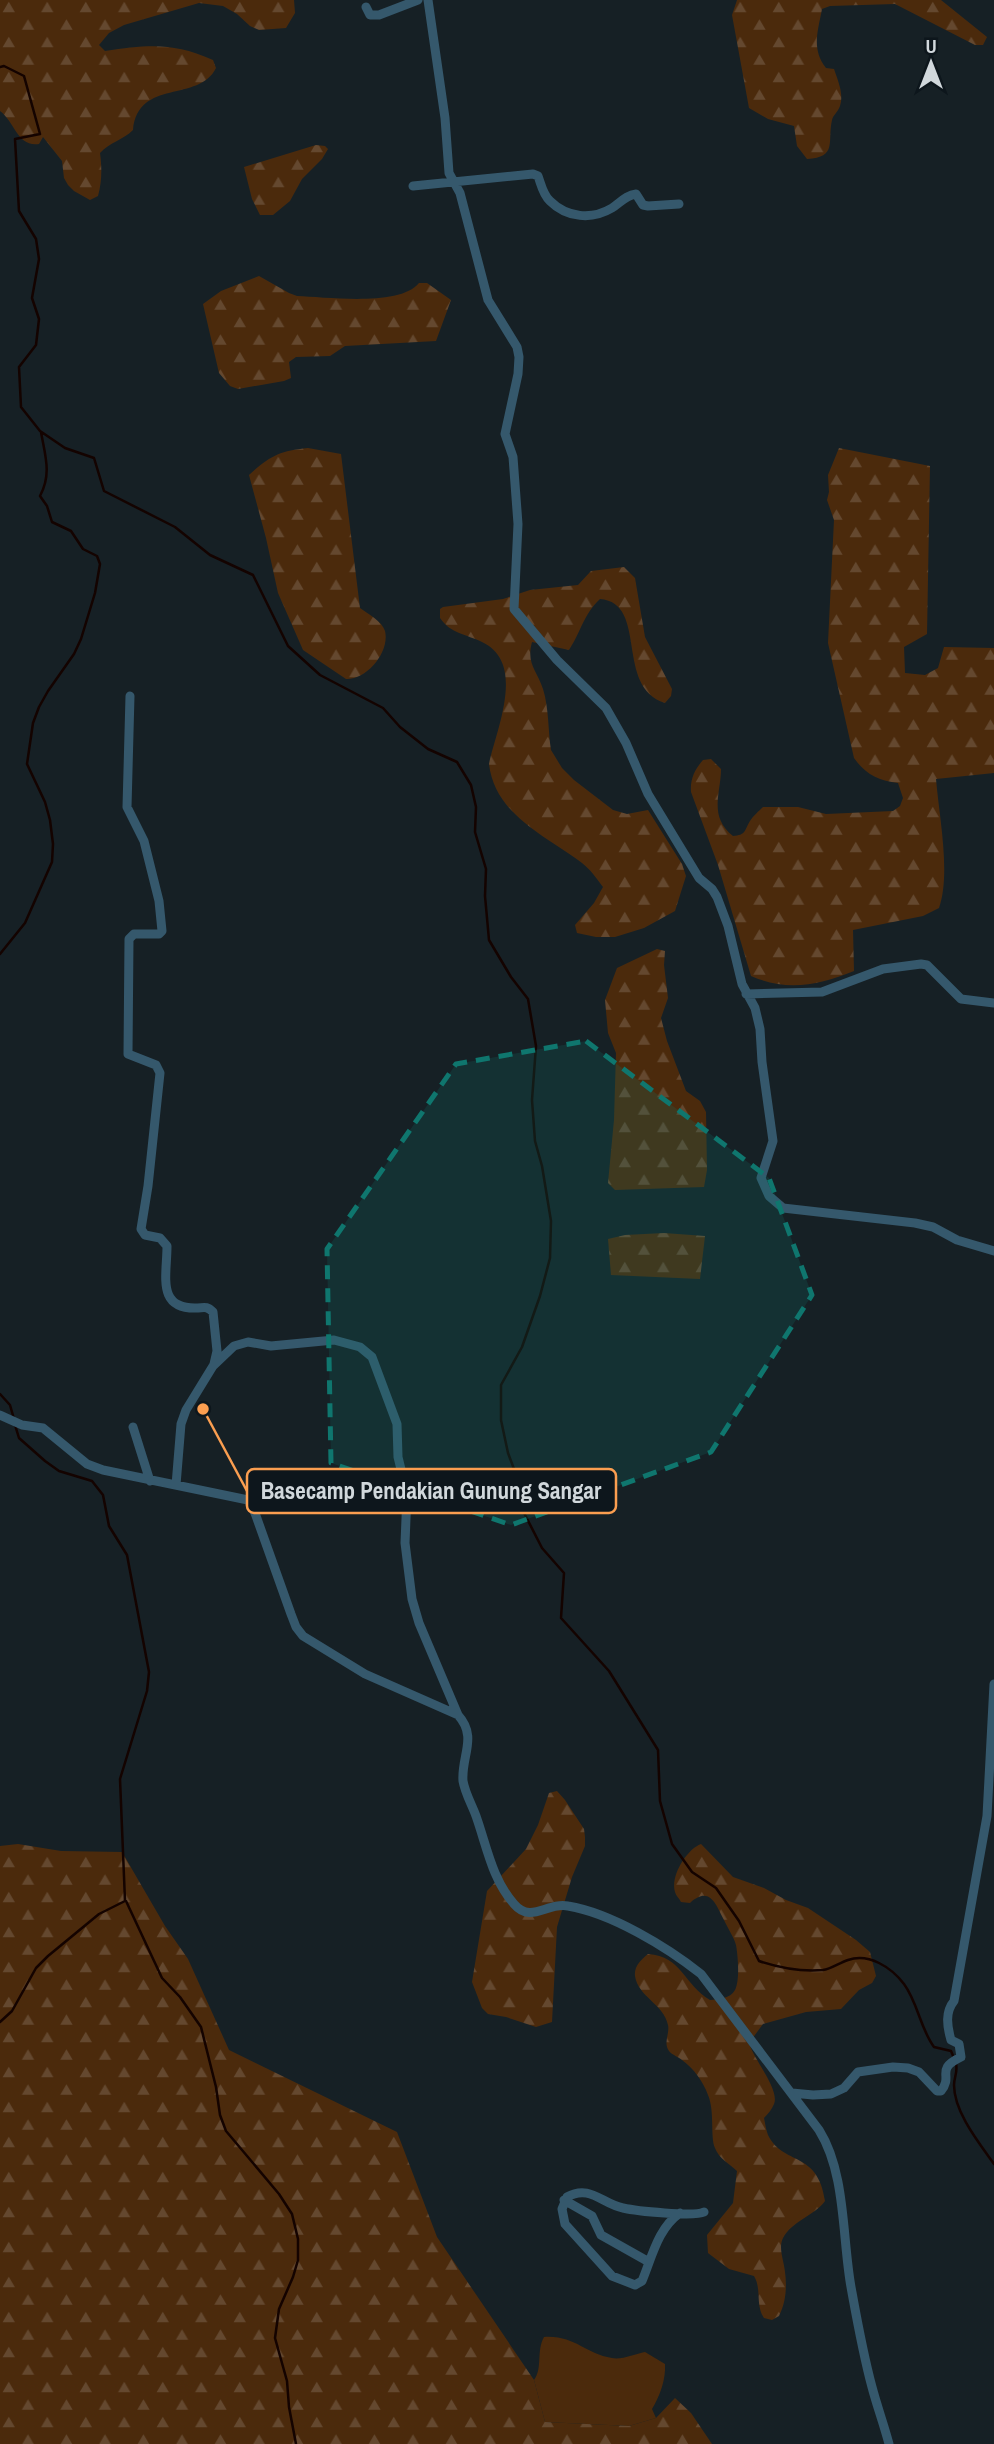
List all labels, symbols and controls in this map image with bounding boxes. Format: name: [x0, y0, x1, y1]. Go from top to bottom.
north arrow: [896, 28, 966, 98]
text: U: [925, 33, 937, 59]
callout: Basecamp Pendakian Gunung Sangar: [247, 1469, 616, 1513]
text: Basecamp Pendakian Gunung Sangar: [261, 1475, 602, 1506]

